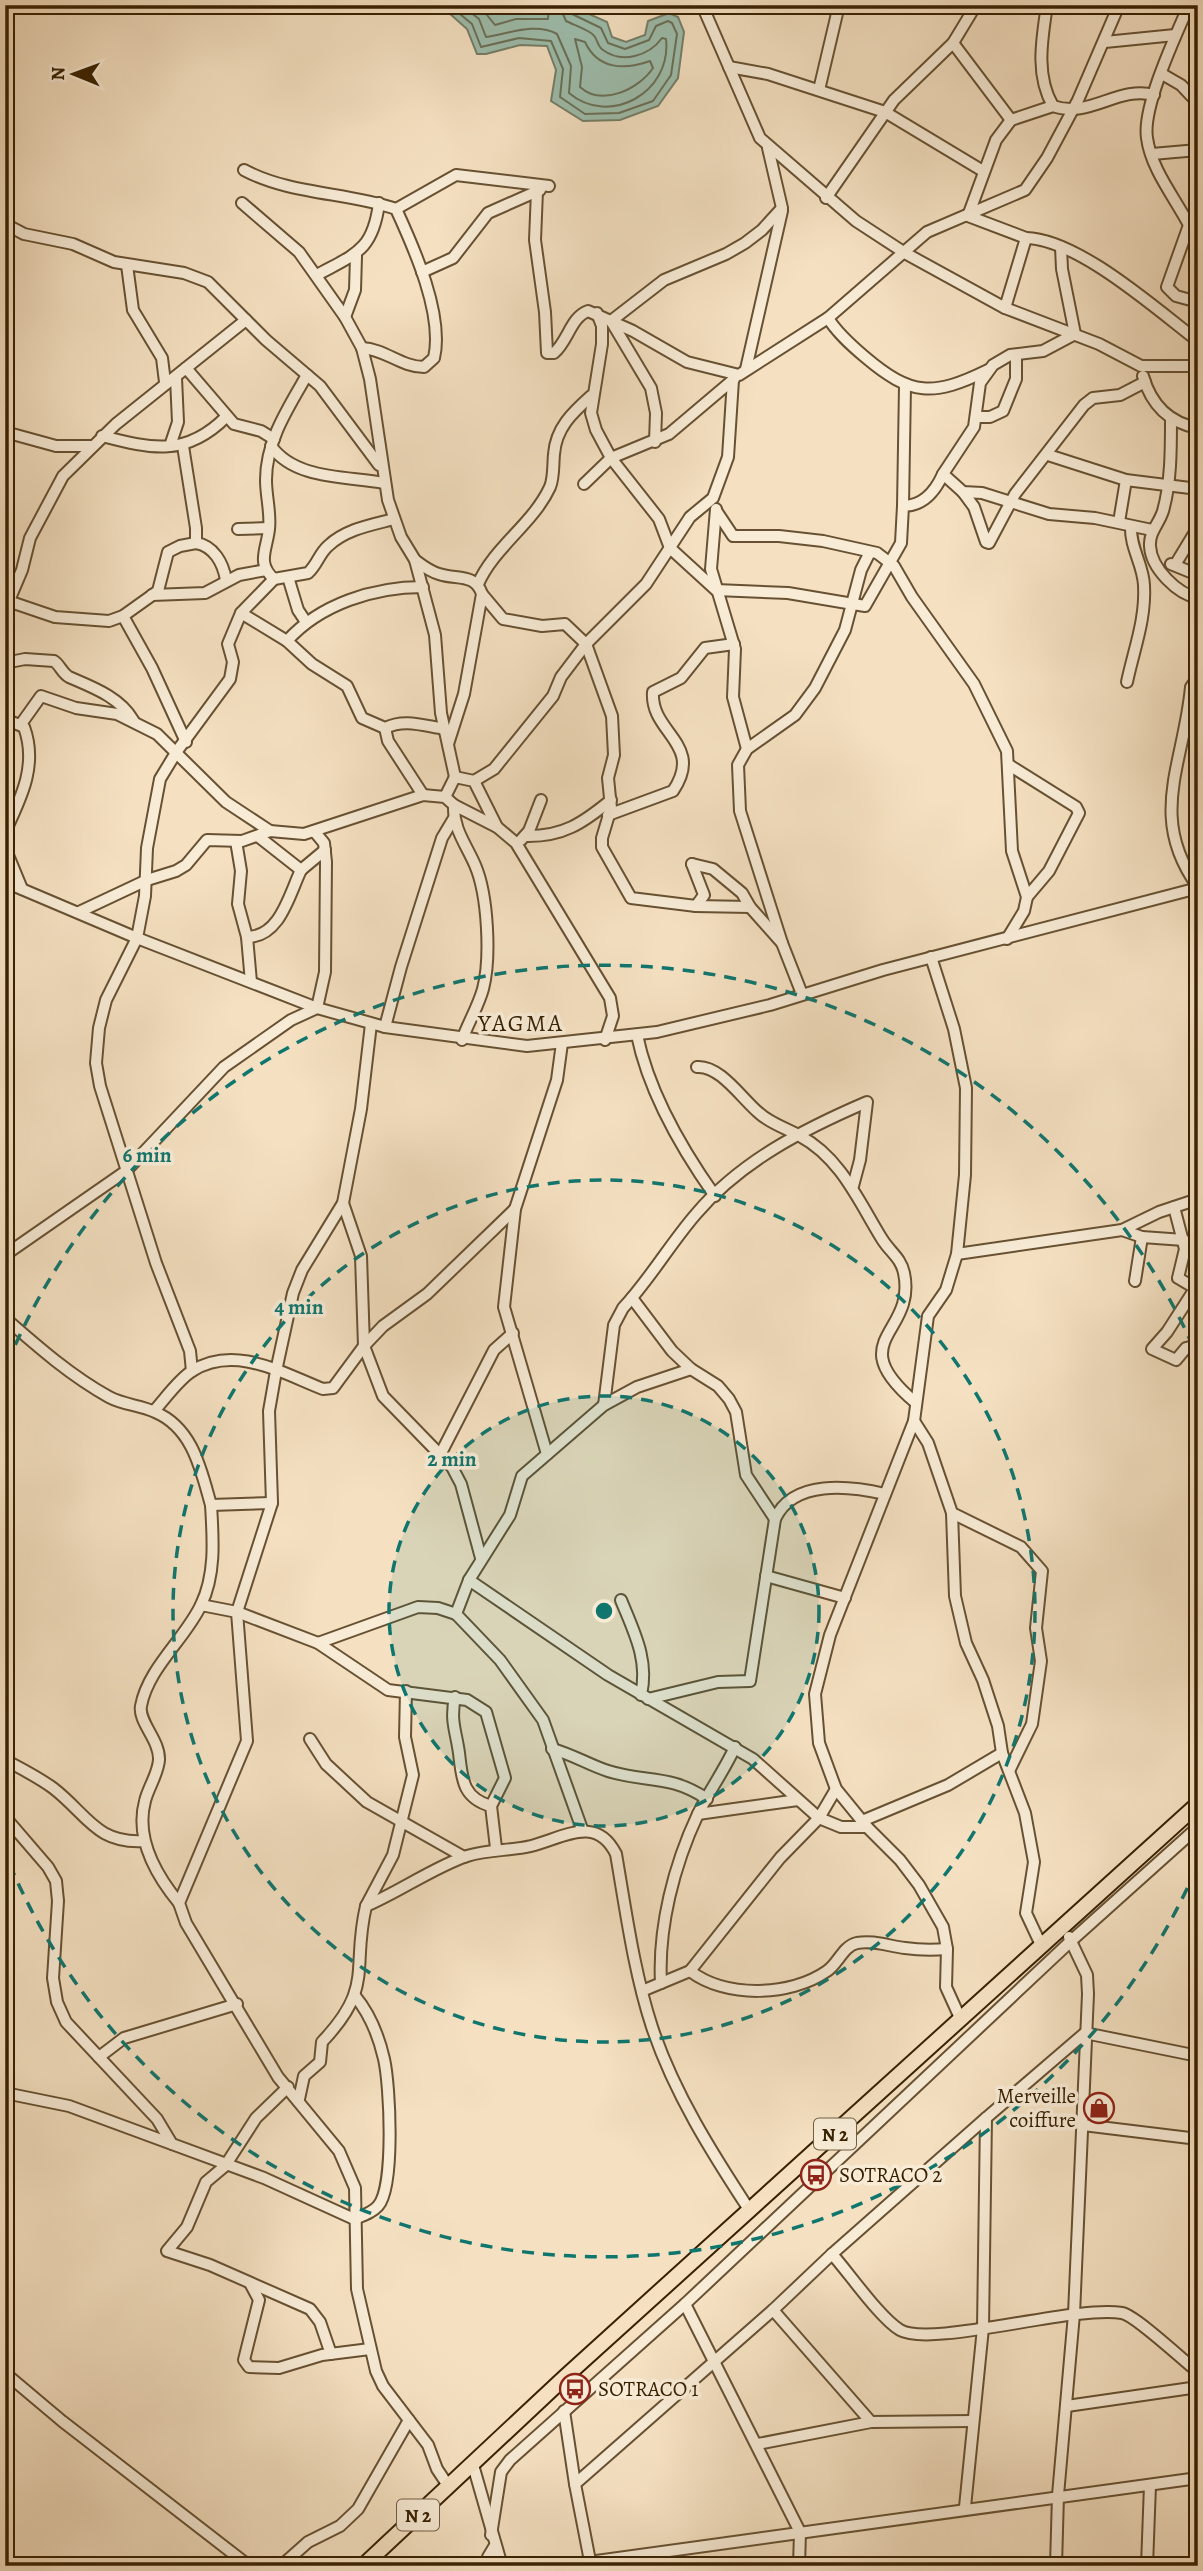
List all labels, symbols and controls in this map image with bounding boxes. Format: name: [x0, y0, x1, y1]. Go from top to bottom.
north arrow: [38, 38, 108, 108]
text: N: [45, 66, 71, 81]
district label: YAGMA: [477, 1007, 564, 1039]
text: 6 min: [123, 1141, 172, 1169]
text: 4 min: [274, 1293, 324, 1321]
text: 2 min: [427, 1445, 477, 1473]
centre of rings: [592, 1599, 616, 1623]
place label: Merveille coiffure: [997, 2082, 1076, 2134]
shop icon: Merveille coiffure: [1082, 2091, 1116, 2125]
road number: N 2: [814, 2118, 856, 2150]
bus stop icon: SOTRACO 2: [799, 2158, 833, 2192]
place label: SOTRACO 2: [839, 2161, 942, 2189]
bus stop icon: SOTRACO 1: [558, 2372, 592, 2406]
place label: SOTRACO 1: [598, 2375, 699, 2403]
road number: N 2: [397, 2500, 439, 2530]

